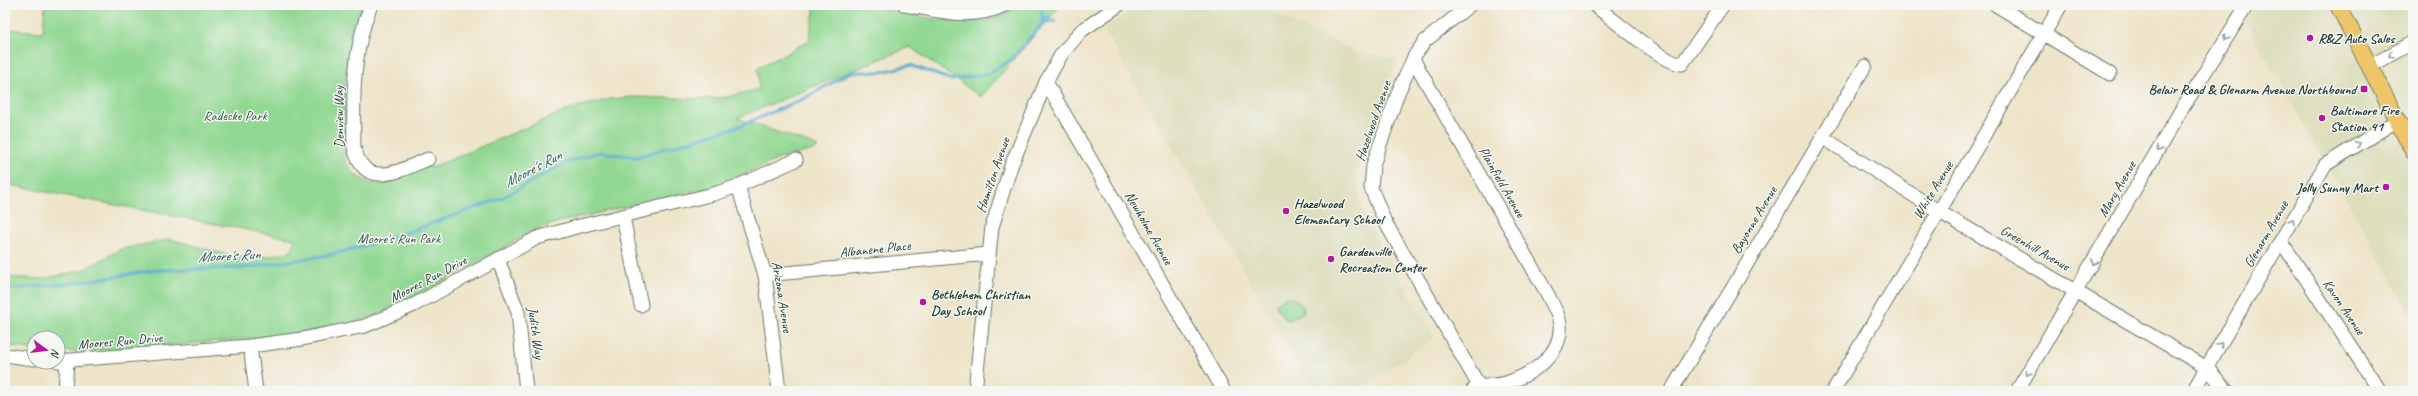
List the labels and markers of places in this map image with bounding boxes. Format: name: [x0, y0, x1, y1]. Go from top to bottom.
place label: R&Z Auto Sales: [2318, 30, 2396, 47]
marker: R&Z Auto Sales: [2305, 33, 2315, 43]
place label: Belair Road & Glenarm Avenue Northbound: [2149, 81, 2358, 98]
marker: Belair Road & Glenarm Avenue Northbound: [2359, 84, 2369, 94]
place label: Baltimore Fire Station 41: [2330, 102, 2400, 135]
marker: Baltimore Fire Station 41: [2317, 113, 2327, 123]
place label: Jolly Sunny Mart: [2296, 179, 2380, 196]
marker: Jolly Sunny Mart: [2381, 182, 2391, 192]
place label: Hazelwood Elementary School: [1294, 195, 1385, 228]
marker: Hazelwood Elementary School: [1281, 206, 1291, 216]
place label: Gardenville Recreation Center: [1339, 243, 1428, 276]
marker: Gardenville Recreation Center: [1326, 254, 1336, 264]
place label: Bethlehem Christian Day School: [931, 286, 1031, 319]
marker: Bethlehem Christian Day School: [918, 297, 928, 307]

